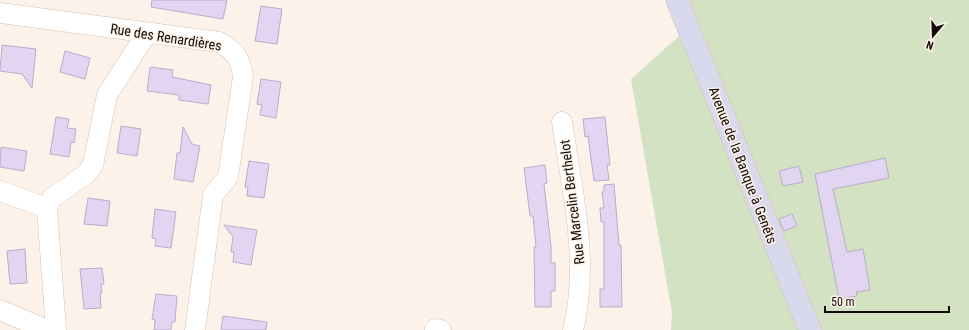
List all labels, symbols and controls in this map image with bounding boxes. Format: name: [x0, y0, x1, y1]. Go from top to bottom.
north arrow: [913, 16, 953, 56]
street label: Rue des Renardières: [109, 20, 223, 54]
text: N: [924, 38, 935, 52]
street label: Avenue de la Banque à Genêts: [706, 84, 780, 246]
street label: Rue Marcelin Berthelot: [556, 139, 588, 265]
scale bar: [825, 288, 949, 314]
text: 50 m: [831, 295, 855, 309]

